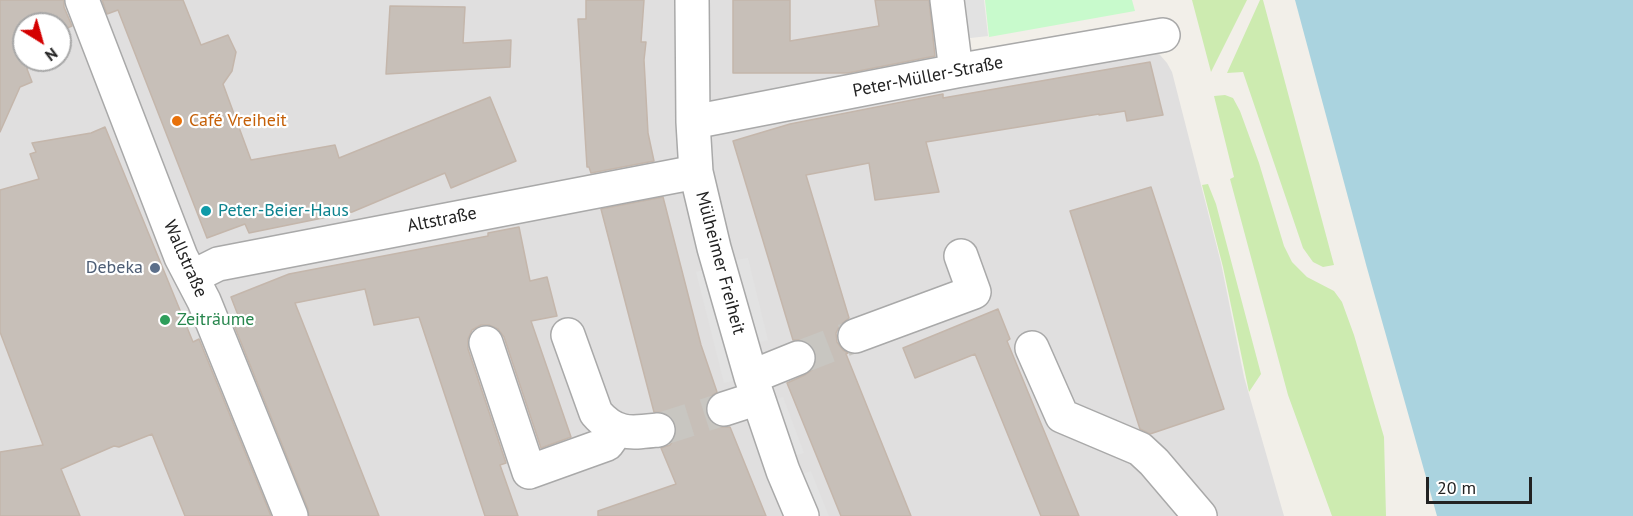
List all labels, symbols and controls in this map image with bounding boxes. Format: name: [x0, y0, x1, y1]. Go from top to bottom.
north arrow: [12, 12, 72, 72]
text: N: [41, 44, 62, 66]
street label: Peter-Müller-Straße: [851, 52, 1005, 102]
place label: Café Vreiheit: [189, 110, 287, 132]
marker: Café Vreiheit: [170, 114, 184, 128]
street label: Mülheimer Freiheit: [691, 189, 749, 337]
place label: Peter-Beier-Haus: [218, 200, 349, 222]
street label: Altstraße: [405, 203, 479, 237]
marker: Peter-Beier-Haus: [199, 204, 213, 218]
street label: Wallstraße: [158, 217, 212, 301]
place label: Debeka: [86, 257, 143, 279]
marker: Debeka: [148, 261, 162, 275]
place label: Zeiträume: [177, 309, 254, 331]
marker: Zeiträume: [158, 313, 172, 327]
scale bar: [1429, 465, 1536, 503]
text: 20 m: [1437, 476, 1476, 499]

